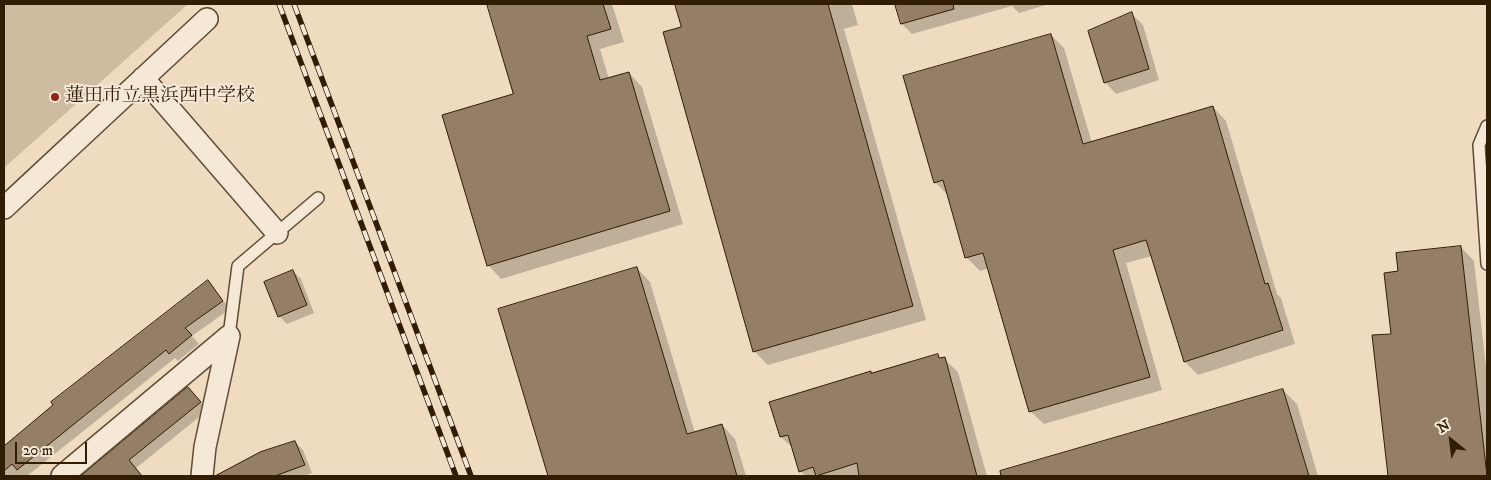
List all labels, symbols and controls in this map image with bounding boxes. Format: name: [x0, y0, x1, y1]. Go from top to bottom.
place label: 蓮田市立黒浜西中学校: [65, 86, 255, 108]
marker: 蓮田市立黒浜西中学校: [49, 91, 61, 103]
north arrow: [1426, 415, 1476, 465]
text: N: [1434, 416, 1453, 438]
scale bar: [18, 432, 90, 464]
text: 20 m: [23, 441, 53, 460]

